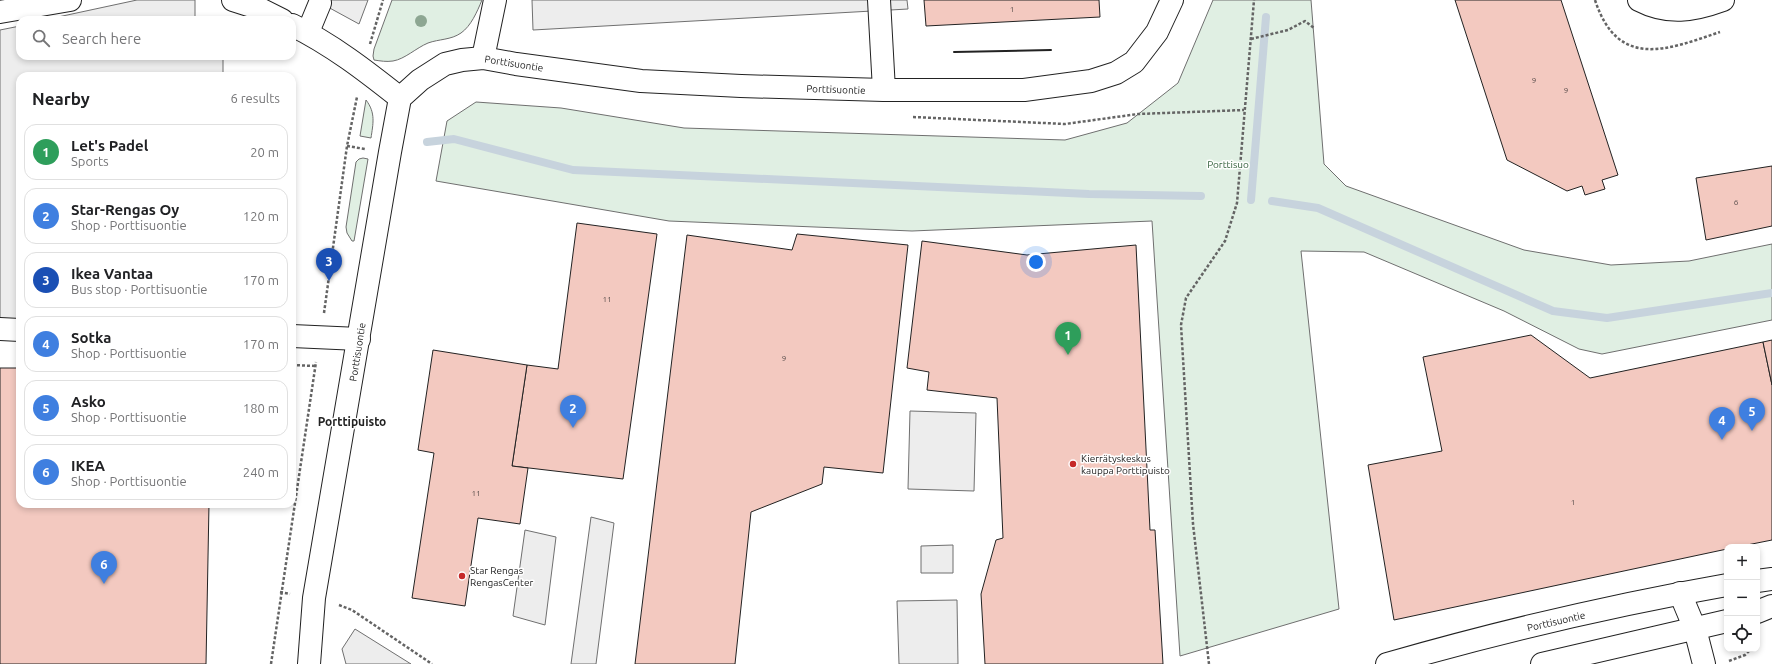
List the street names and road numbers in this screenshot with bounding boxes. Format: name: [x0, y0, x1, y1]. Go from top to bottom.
street label: Porttisuontie: [484, 53, 544, 74]
street label: Porttisuontie: [806, 83, 866, 96]
street label: Porttisuontie: [347, 322, 368, 382]
street label: Porttisuontie: [1526, 609, 1586, 634]

